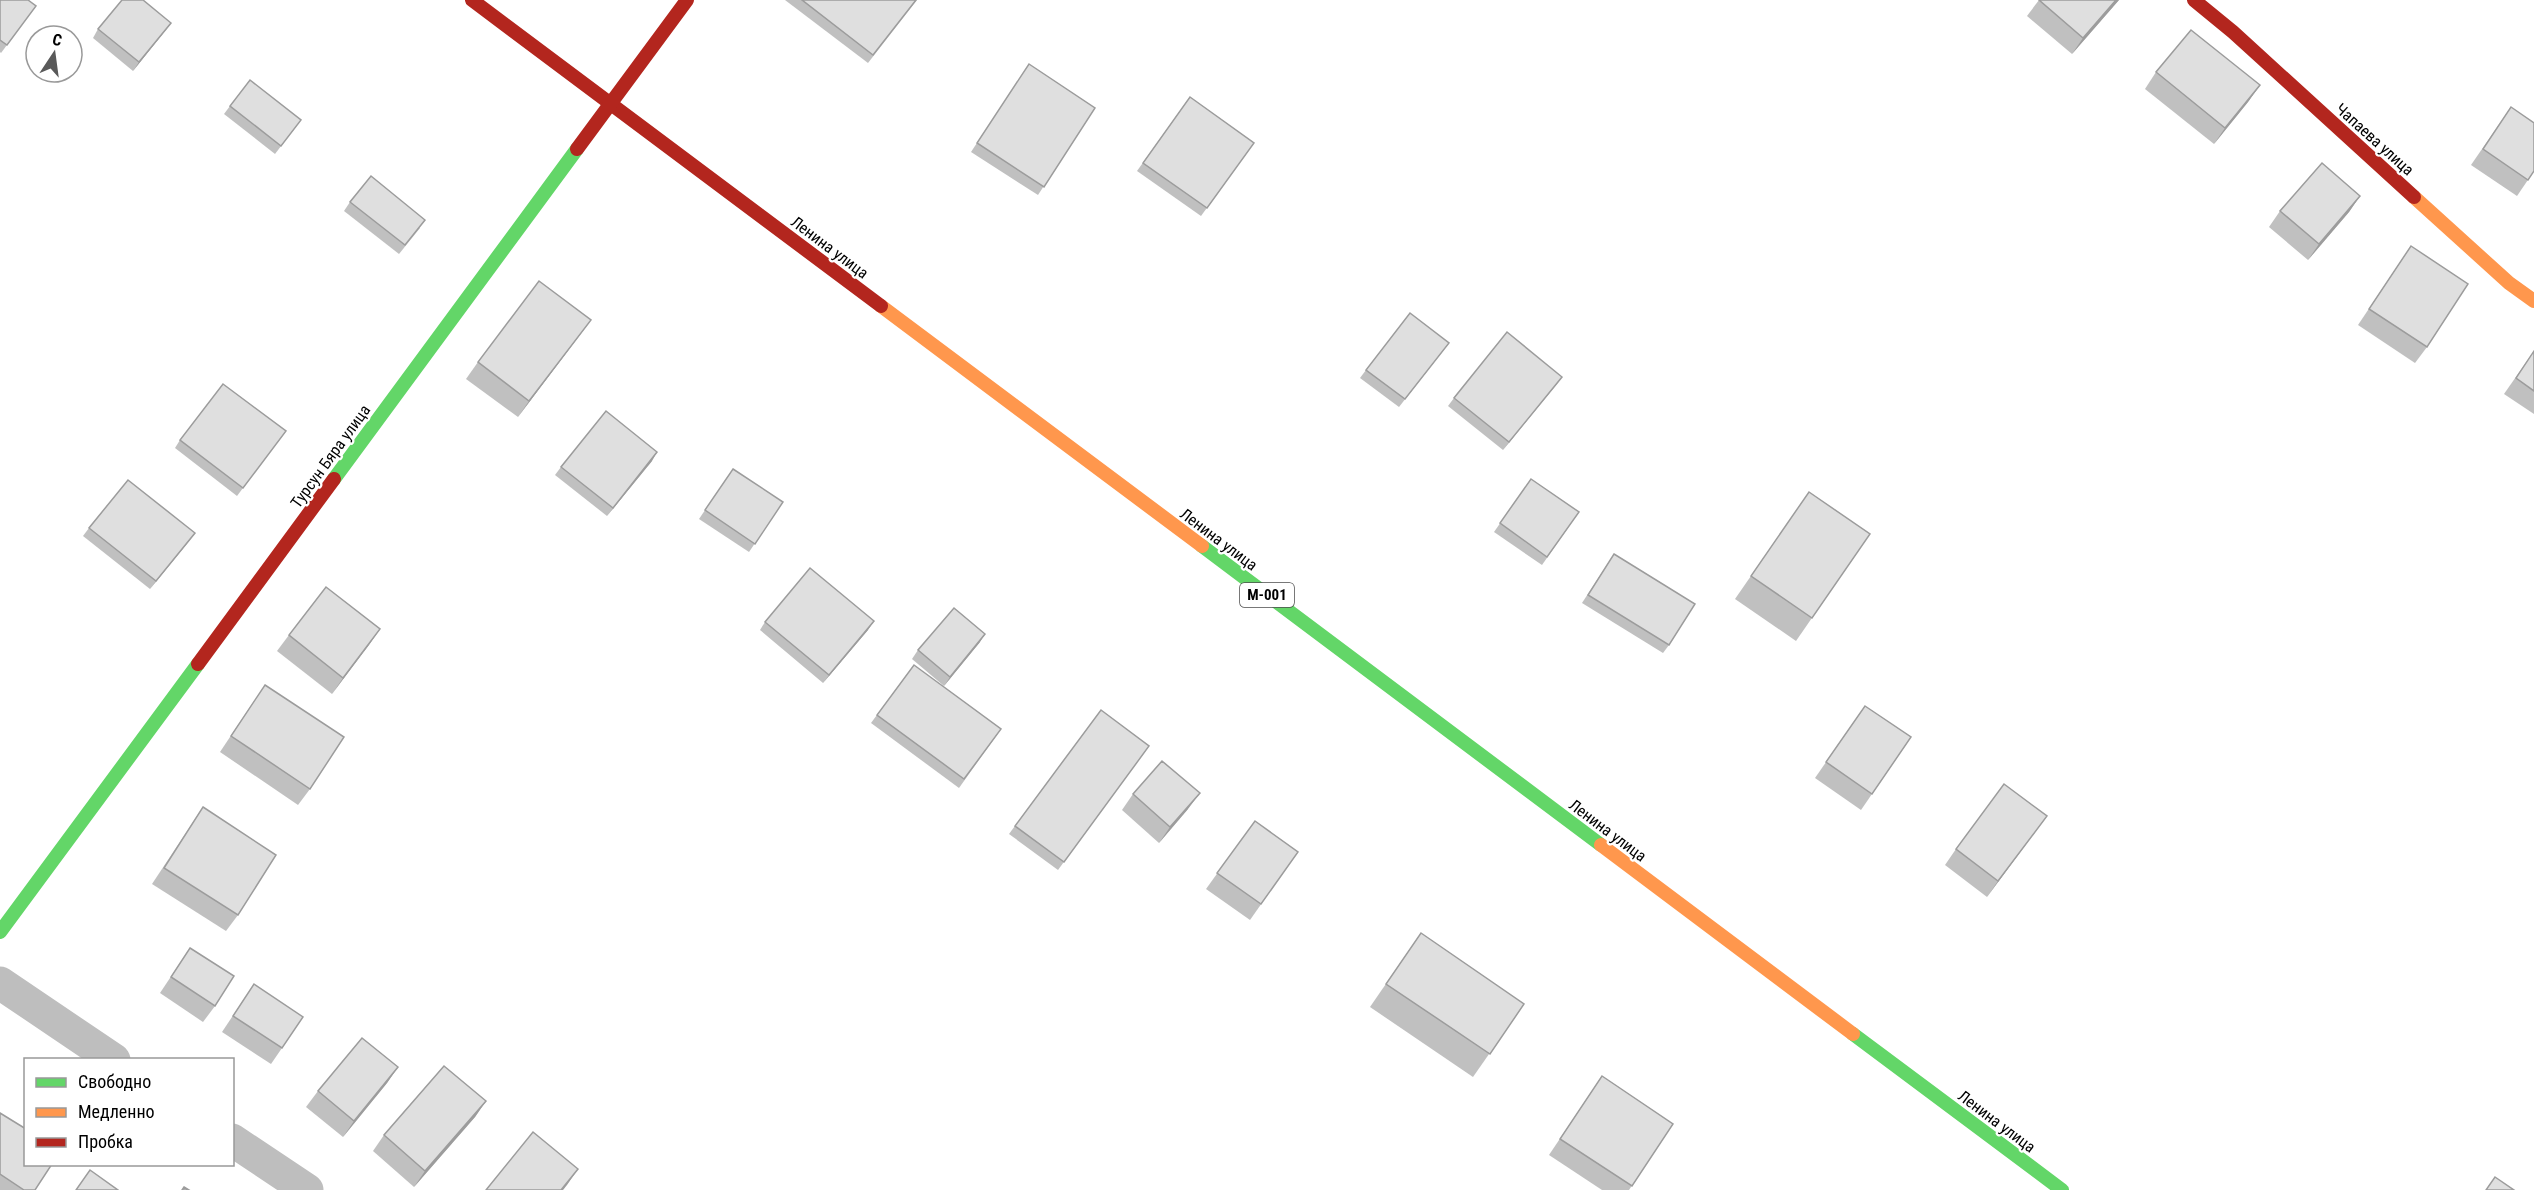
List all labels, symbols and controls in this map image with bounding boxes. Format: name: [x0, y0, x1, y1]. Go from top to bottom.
north arrow: [24, 24, 84, 84]
text: С: [51, 30, 64, 50]
street label: Чапаева улица: [2332, 99, 2418, 179]
street label: Ленина улица: [787, 212, 872, 283]
street label: Турсун Бяра улица: [287, 401, 374, 511]
street label: Ленина улица: [1176, 504, 1261, 575]
road number: М-001: [1240, 583, 1294, 607]
street label: Ленина улица: [1565, 795, 1650, 866]
legend: [24, 1058, 234, 1166]
text: Свободно: [78, 1071, 151, 1092]
street label: Ленина улица: [1954, 1086, 2039, 1157]
text: Медленно: [78, 1101, 155, 1122]
text: Пробка: [78, 1131, 133, 1152]

